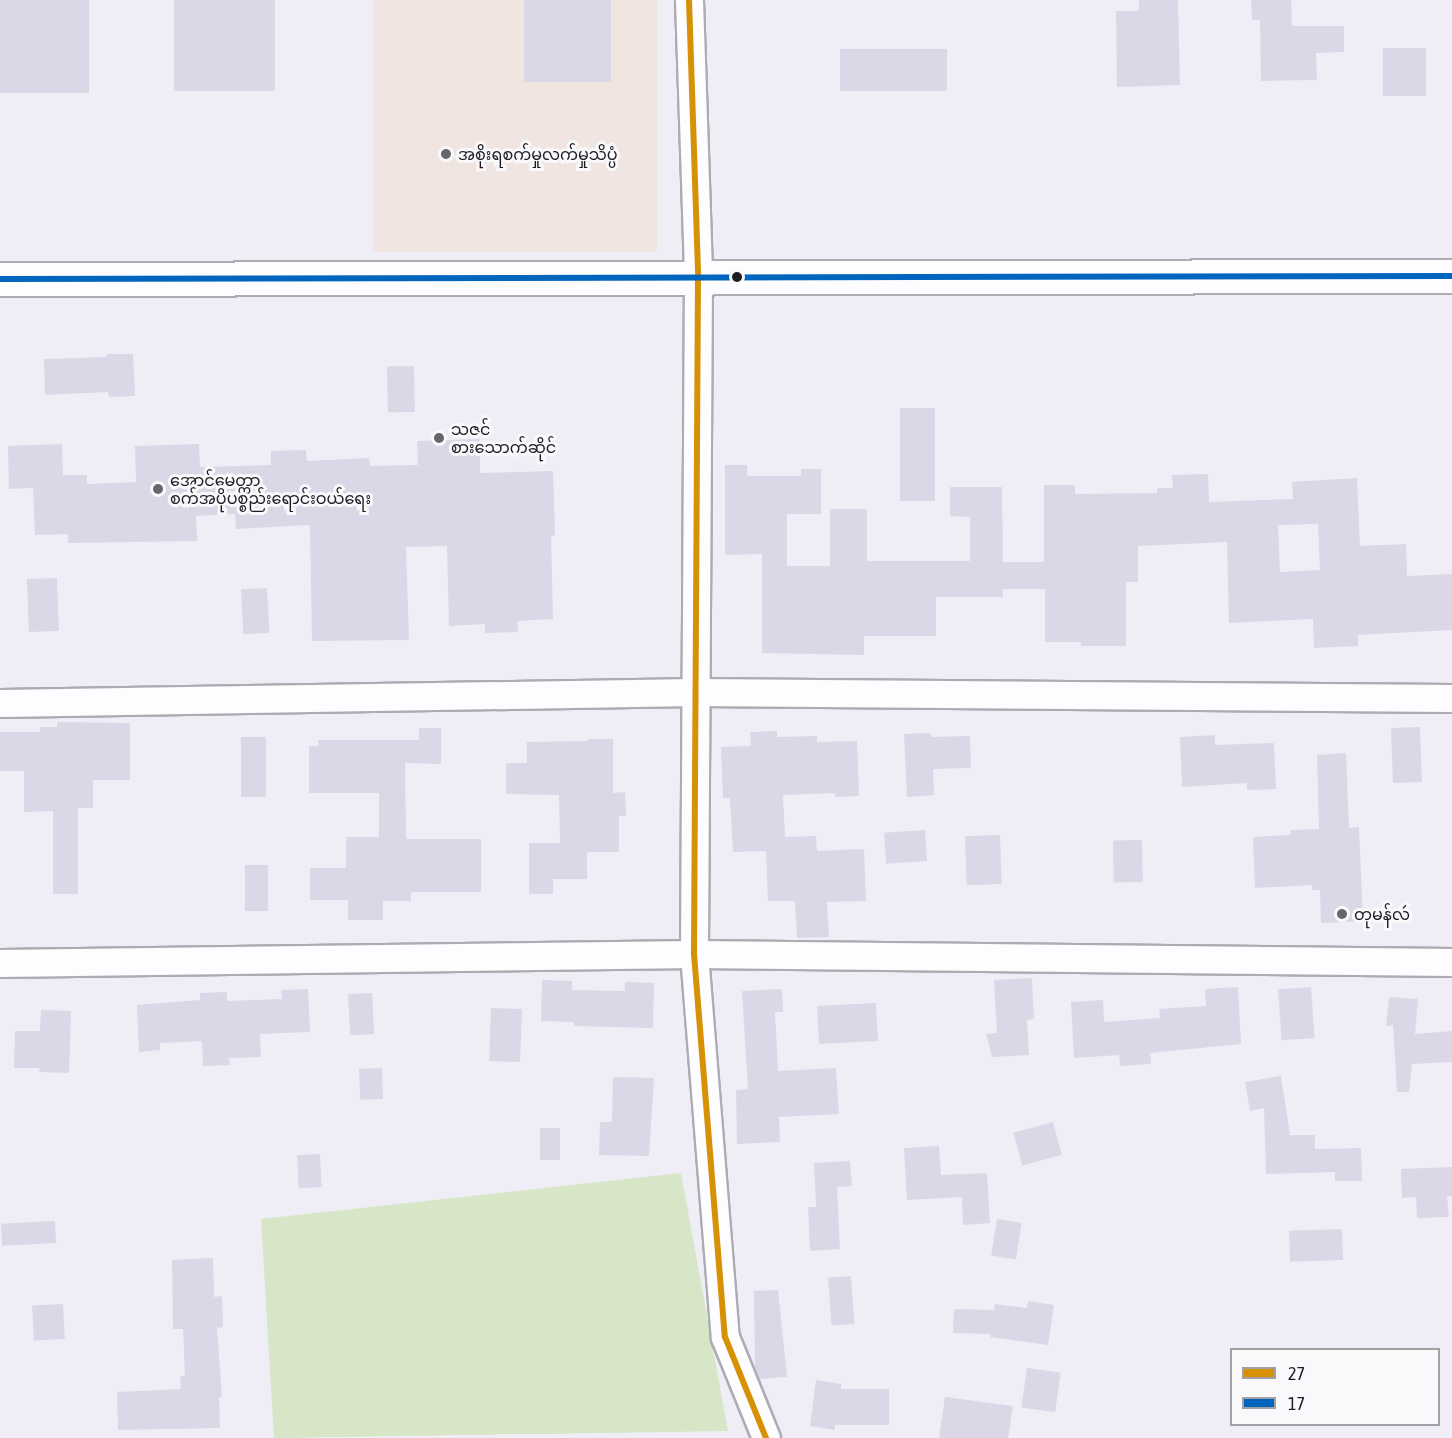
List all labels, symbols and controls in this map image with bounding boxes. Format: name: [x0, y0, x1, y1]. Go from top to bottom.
place label: အစိုးရစက်မှုလက်မှုသိပ္ပံ: [458, 144, 618, 164]
marker: အစိုးရစက်မှုလက်မှုသိပ္ပံ: [439, 147, 453, 161]
unlabelled marker: [731, 271, 743, 283]
place label: သဇင် စားသောက်ဆိုင်: [451, 419, 556, 457]
marker: သဇင် စားသောက်ဆိုင်: [432, 431, 446, 445]
place label: အောင်မေတ္တာ စက်အပိုပစ္စည်းရောင်းဝယ်ရေး: [170, 470, 371, 508]
marker: အောင်မေတ္တာ စက်အပိုပစ္စည်းရောင်းဝယ်ရေး: [151, 482, 165, 496]
place label: တုမန်လဴ: [1354, 904, 1410, 924]
marker: တုမန်လဴ: [1335, 907, 1349, 921]
legend: [1230, 1348, 1440, 1426]
text: 27: [1288, 1363, 1305, 1384]
text: 17: [1288, 1393, 1305, 1414]

